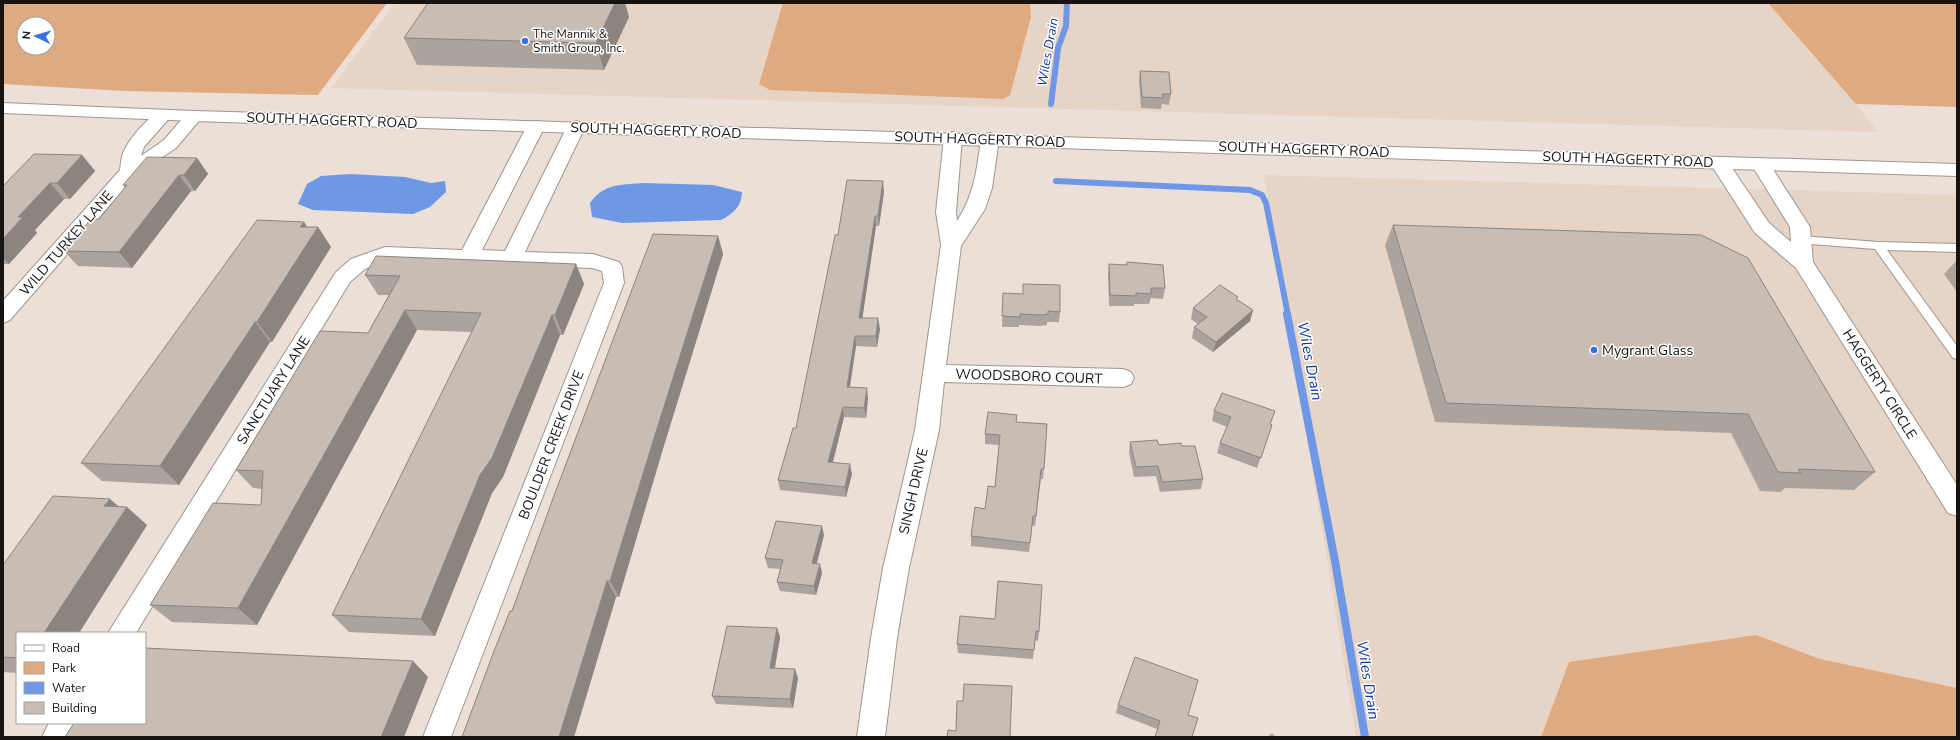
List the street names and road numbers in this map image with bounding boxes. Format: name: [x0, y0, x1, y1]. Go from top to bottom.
street label: SOUTH HAGGERTY ROAD: [246, 108, 418, 133]
street label: SOUTH HAGGERTY ROAD: [570, 118, 742, 143]
street label: SOUTH HAGGERTY ROAD: [894, 127, 1066, 152]
street label: SOUTH HAGGERTY ROAD: [1218, 137, 1390, 162]
street label: SOUTH HAGGERTY ROAD: [1542, 147, 1714, 172]
street label: WILD TURKEY LANE: [15, 187, 117, 300]
street label: HAGGERTY CIRCLE: [1838, 326, 1921, 443]
street label: SANCTUARY LANE: [232, 332, 314, 448]
street label: WOODSBORO COURT: [955, 364, 1103, 389]
street label: BOULDER CREEK DRIVE: [514, 368, 589, 522]
street label: SINGH DRIVE: [894, 446, 933, 536]

